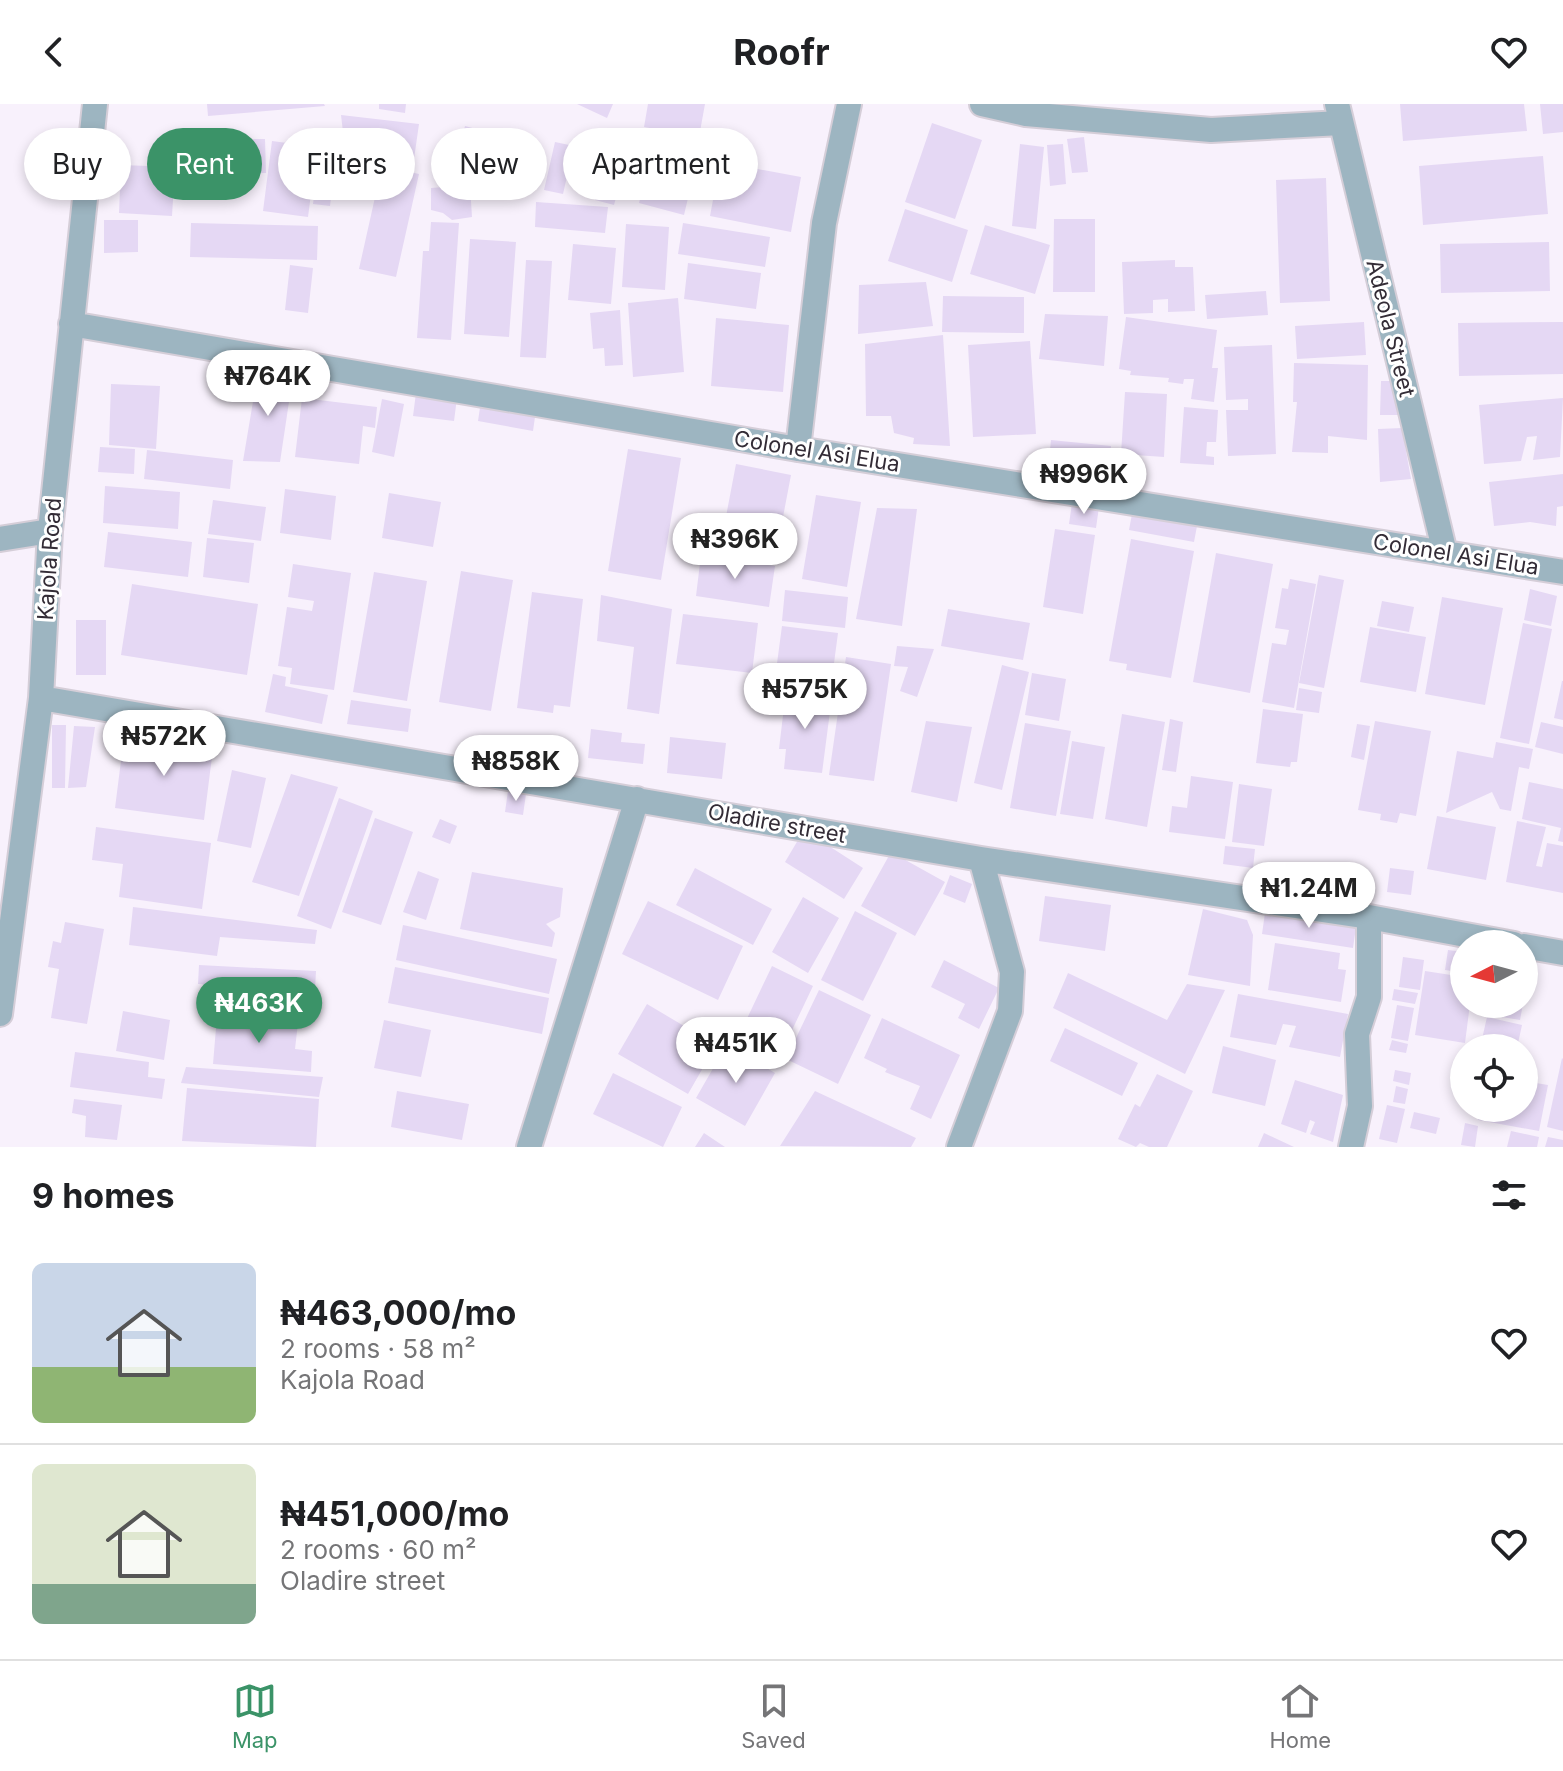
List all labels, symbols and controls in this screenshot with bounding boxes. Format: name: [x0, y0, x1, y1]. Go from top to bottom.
icon: back: [32, 30, 76, 74]
text: Roofr: [733, 30, 830, 74]
icon: heart: [1487, 30, 1531, 74]
chip: Buy: [24, 128, 131, 200]
chip: Rent: [147, 128, 262, 200]
chip: Filters: [278, 128, 415, 200]
chip: New: [431, 128, 547, 200]
chip: Apartment: [563, 128, 758, 200]
street label: Adeola Street: [1361, 257, 1421, 399]
pin: ₦764K: [212, 350, 324, 418]
text: ₦764K: [224, 360, 312, 391]
street label: Colonel Asi Elua: [732, 425, 902, 477]
pin: ₦996K: [1028, 448, 1140, 516]
text: ₦996K: [1039, 458, 1129, 489]
street label: Kajola Road: [32, 497, 66, 621]
pin: ₦396K: [679, 513, 791, 581]
text: ₦396K: [691, 523, 779, 554]
street label: Colonel Asi Elua: [1371, 528, 1541, 580]
pin: ₦575K: [749, 663, 861, 731]
text: ₦575K: [762, 673, 848, 704]
pin: ₦572K: [108, 710, 220, 778]
text: ₦572K: [121, 720, 207, 751]
pin: ₦858K: [460, 735, 572, 803]
text: ₦858K: [472, 745, 560, 776]
street label: Oladire street: [706, 798, 848, 848]
pin: ₦1.24M: [1244, 862, 1374, 930]
text: ₦1.24M: [1260, 872, 1358, 903]
north arrow: [1450, 930, 1538, 1018]
map controls: [1450, 930, 1538, 1122]
pin: ₦463K: [203, 977, 315, 1045]
text: ₦463K: [214, 987, 304, 1018]
pin: ₦451K: [680, 1017, 792, 1085]
text: ₦451K: [694, 1027, 778, 1058]
button: locate: [1450, 1034, 1538, 1122]
icon: filters: [1487, 1173, 1531, 1217]
text: 9 homes: [32, 1175, 174, 1216]
text: ₦463,000/mo: [280, 1292, 516, 1333]
icon: home: [96, 1295, 192, 1391]
icon: heart: [1487, 1321, 1531, 1365]
text: 2 rooms · 58 m²: [280, 1333, 476, 1364]
text: Kajola Road: [280, 1364, 425, 1395]
text: ₦451,000/mo: [280, 1493, 509, 1534]
icon: home: [96, 1496, 192, 1592]
icon: heart: [1487, 1522, 1531, 1566]
text: 2 rooms · 60 m²: [280, 1534, 476, 1565]
text: Oladire street: [280, 1565, 445, 1596]
tab: Map: [232, 1679, 278, 1753]
tab: Saved: [741, 1679, 806, 1753]
tab: Home: [1269, 1679, 1331, 1753]

